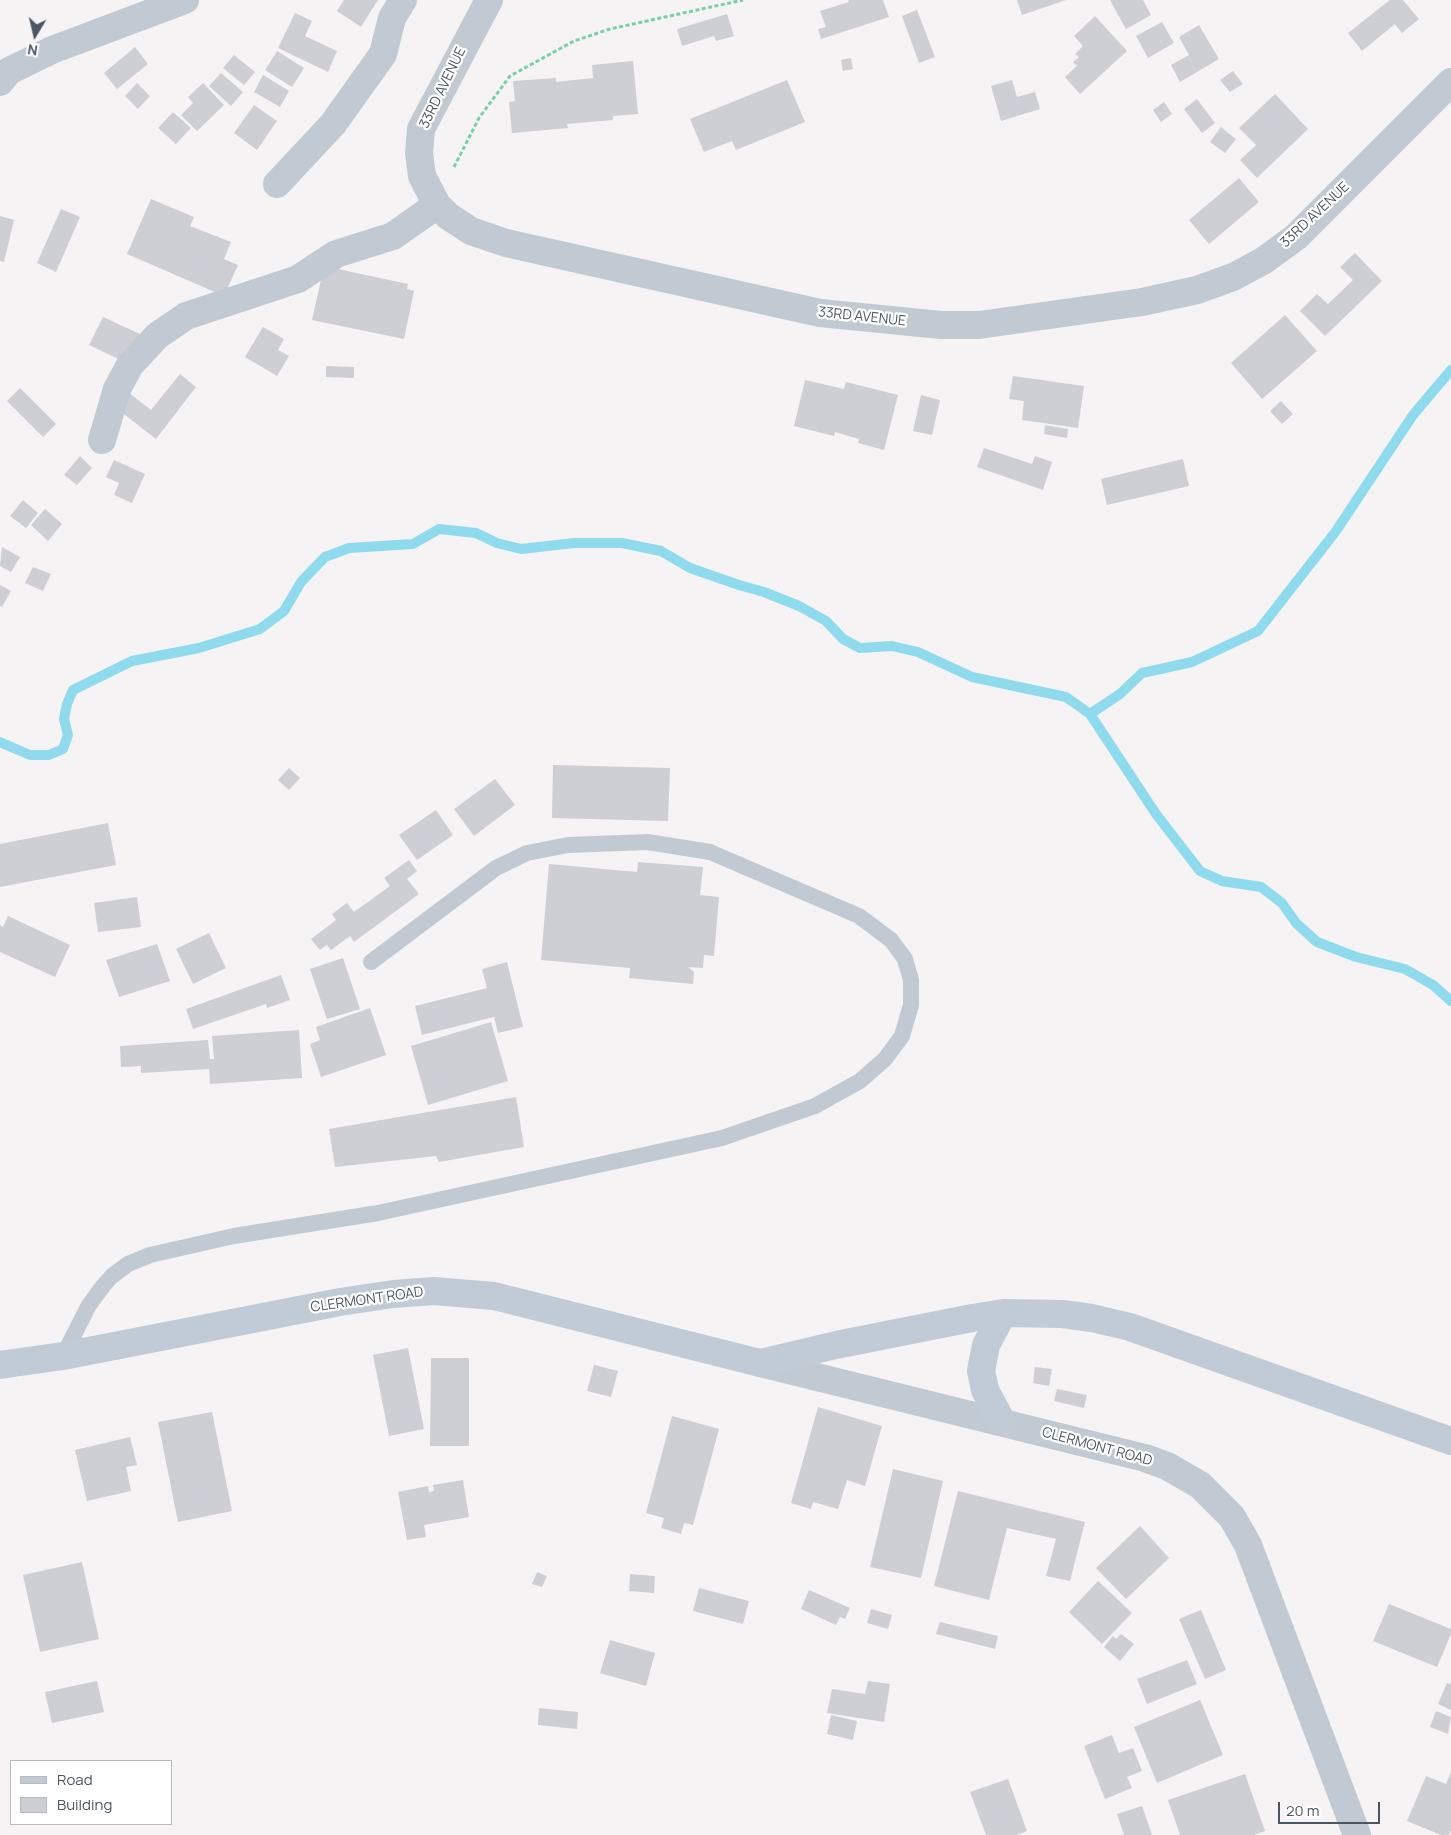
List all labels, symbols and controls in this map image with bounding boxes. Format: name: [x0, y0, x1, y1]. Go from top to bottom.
north arrow: [10, 10, 60, 60]
text: N: [26, 40, 39, 60]
street label: 33RD AVENUE: [416, 45, 470, 131]
street label: 33RD AVENUE: [1277, 179, 1353, 251]
street label: 33RD AVENUE: [817, 304, 907, 330]
street label: CLERMONT ROAD: [310, 1284, 424, 1316]
street label: CLERMONT ROAD: [1040, 1424, 1154, 1470]
legend: [10, 1760, 172, 1825]
text: Road: [57, 1769, 93, 1790]
scale bar: [1281, 1792, 1384, 1824]
text: Building: [57, 1794, 112, 1815]
text: 20 m: [1286, 1800, 1319, 1821]

